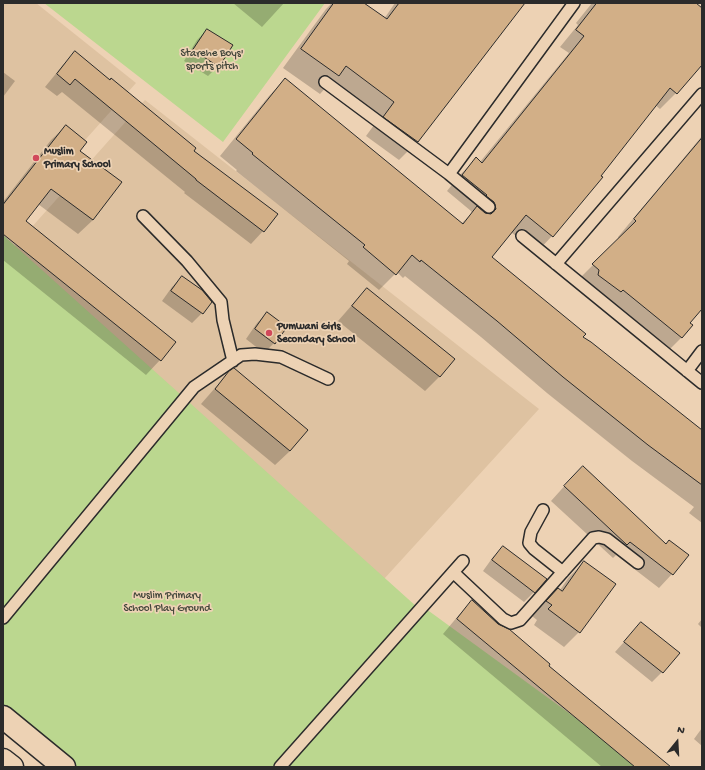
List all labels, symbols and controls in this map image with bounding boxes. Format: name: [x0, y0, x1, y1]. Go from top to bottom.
park label: Starehe Boys' sports pitch: [180, 47, 244, 73]
place label: Muslim Primary School: [44, 145, 111, 171]
marker: Muslim Primary School: [31, 153, 41, 163]
place label: Pumwani Girls Secondary School: [277, 320, 356, 346]
marker: Pumwani Girls Secondary School: [264, 328, 274, 338]
park label: Muslim Primary School Play Ground: [123, 589, 211, 615]
north arrow: [657, 722, 697, 762]
text: N: [675, 724, 686, 737]

